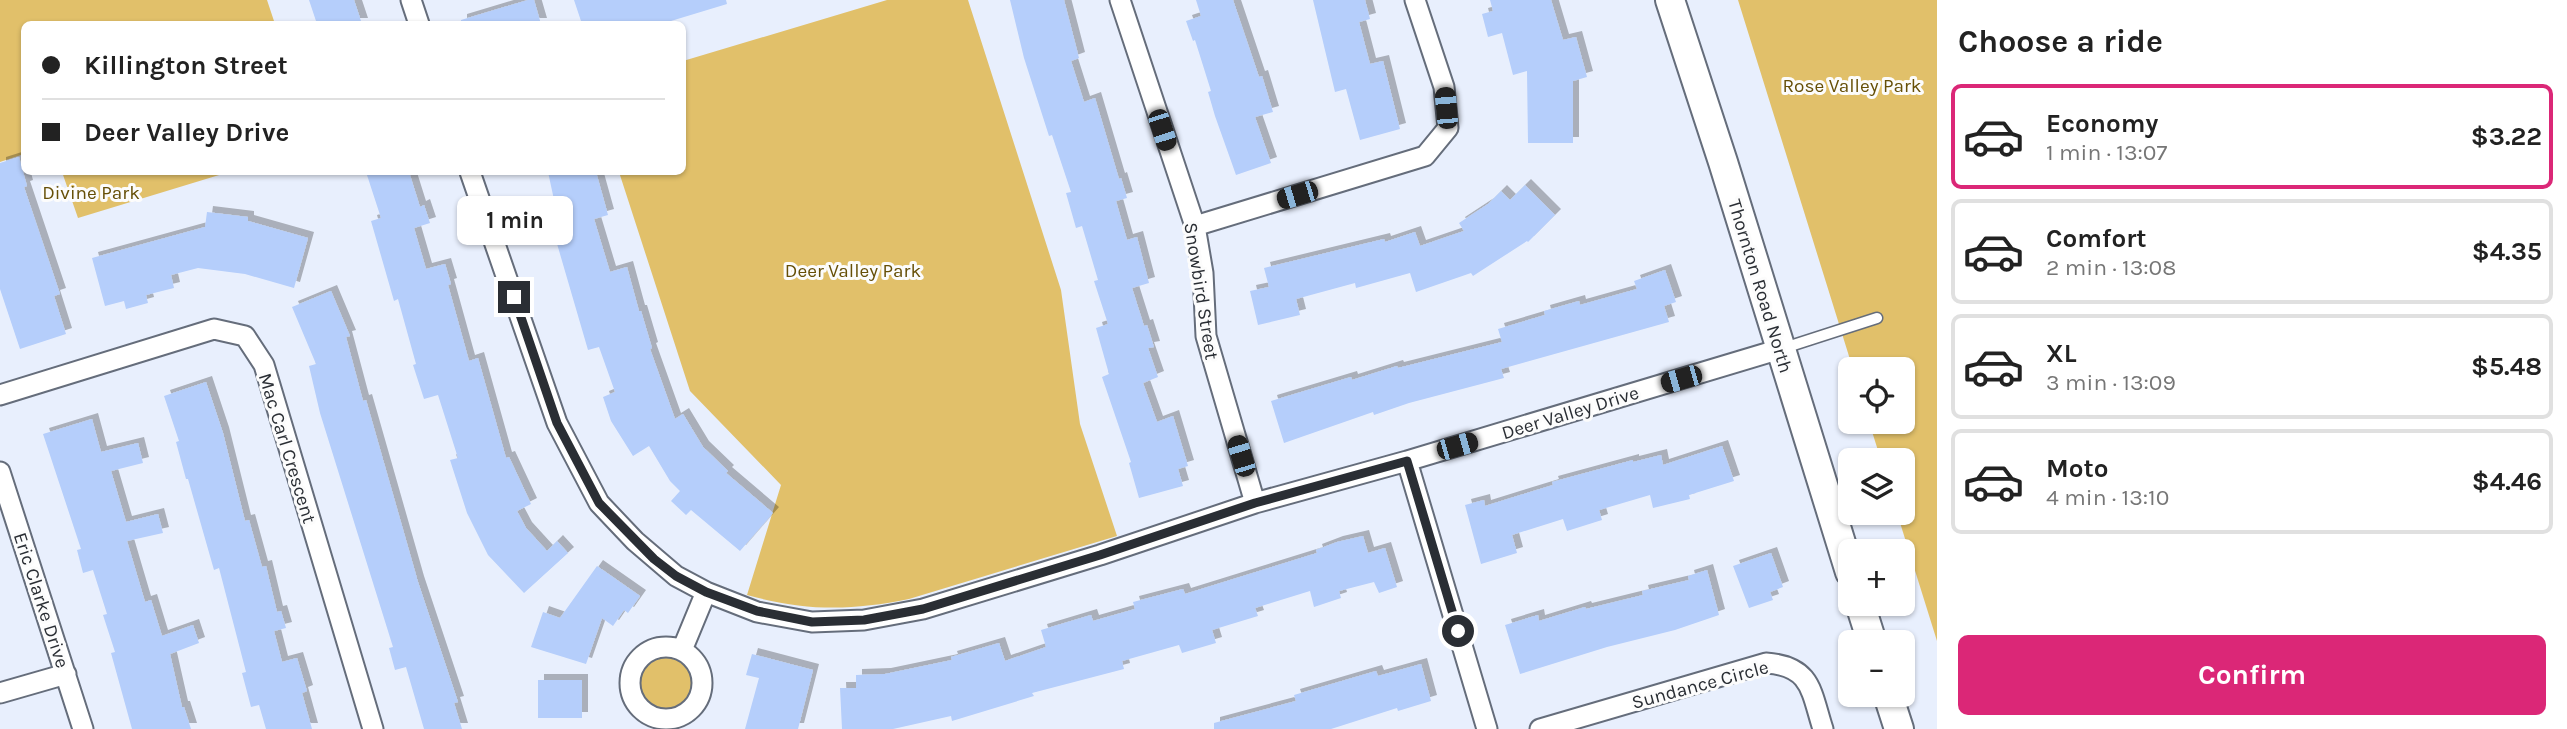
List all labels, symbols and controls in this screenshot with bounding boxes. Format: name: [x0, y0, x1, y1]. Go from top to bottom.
text: Choose a ride: [1958, 23, 2163, 60]
text: Killington Street: [84, 50, 288, 81]
park label: Rose Valley Park: [1782, 75, 1922, 97]
car: [1434, 86, 1459, 130]
icon: car: [1962, 105, 2025, 168]
car: [1146, 107, 1179, 153]
text: Economy: [2046, 108, 2158, 139]
text: Deer Valley Drive: [84, 117, 289, 148]
text: $3.22: [2471, 121, 2542, 152]
text: 1 min · 13:07: [2046, 139, 2167, 166]
car: [1274, 179, 1321, 211]
park label: Divine Park: [42, 182, 140, 204]
callout: 1 min: [456, 196, 572, 244]
street label: Thornton Road North: [1723, 197, 1797, 376]
text: 1 min: [486, 207, 544, 234]
icon: car: [1962, 220, 2025, 283]
street label: Snowbird Street: [1179, 221, 1223, 361]
text: Comfort: [2046, 223, 2147, 254]
text: $4.35: [2472, 236, 2542, 267]
text: 2 min · 13:08: [2046, 254, 2176, 281]
park label: Deer Valley Park: [785, 260, 921, 282]
route end: [498, 281, 530, 313]
icon: car: [1962, 335, 2025, 398]
text: XL: [2046, 338, 2077, 369]
text: $5.48: [2471, 351, 2542, 382]
map controls: [1838, 357, 1915, 707]
button: locate: [1838, 357, 1915, 434]
car: [1658, 363, 1705, 395]
text: 3 min · 13:09: [2046, 369, 2176, 396]
street label: Mac Carl Crescent: [254, 370, 320, 526]
street label: Deer Valley Drive: [1499, 382, 1641, 444]
car: [1434, 430, 1481, 462]
car: [1225, 433, 1258, 479]
button: layers: [1838, 448, 1915, 525]
icon: car: [1962, 450, 2025, 513]
text: Moto: [2046, 453, 2108, 484]
text: $4.46: [2472, 466, 2542, 497]
text: 4 min · 13:10: [2046, 484, 2169, 511]
street label: Eric Clarke Drive: [9, 530, 73, 671]
button: +: [1838, 539, 1915, 616]
route start: [1442, 615, 1474, 647]
button: −: [1838, 630, 1915, 707]
button: Confirm: [1958, 635, 2546, 715]
street label: Sundance Circle: [1629, 656, 1771, 714]

